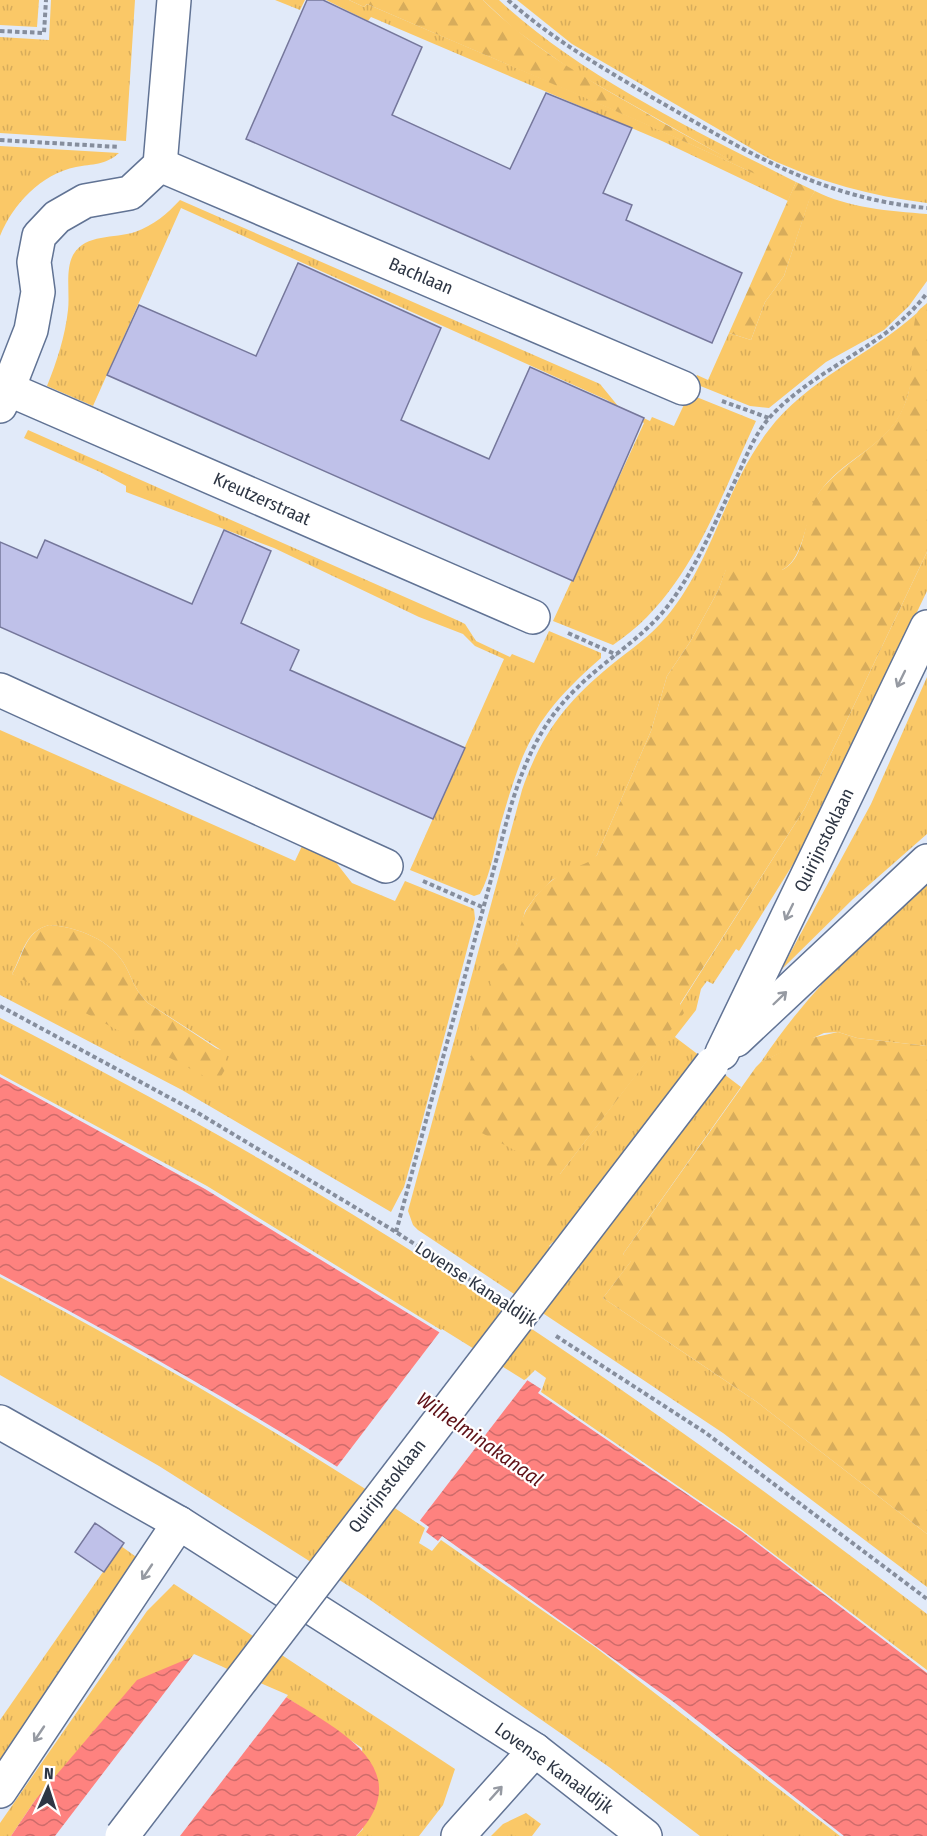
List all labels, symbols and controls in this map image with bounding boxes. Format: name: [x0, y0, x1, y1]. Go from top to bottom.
street label: Bachlaan: [386, 253, 456, 299]
street label: Kreutzerstraat: [210, 468, 314, 530]
one-way arrow: [894, 670, 906, 688]
street label: Quirijnstoklaan: [789, 784, 859, 896]
one-way arrow: [783, 902, 795, 920]
one-way arrow: [772, 991, 787, 1005]
street label: Lovense Kanaaldijk: [411, 1236, 542, 1332]
water label: Wilhelminakanaal: [412, 1387, 548, 1491]
street label: Quirijnstoklaan: [344, 1435, 430, 1537]
one-way arrow: [141, 1563, 153, 1579]
street label: Lovense Kanaaldijk: [491, 1718, 618, 1819]
one-way arrow: [32, 1725, 44, 1742]
north arrow: [18, 1758, 78, 1818]
text: N: [43, 1764, 54, 1783]
one-way arrow: [489, 1786, 503, 1801]

